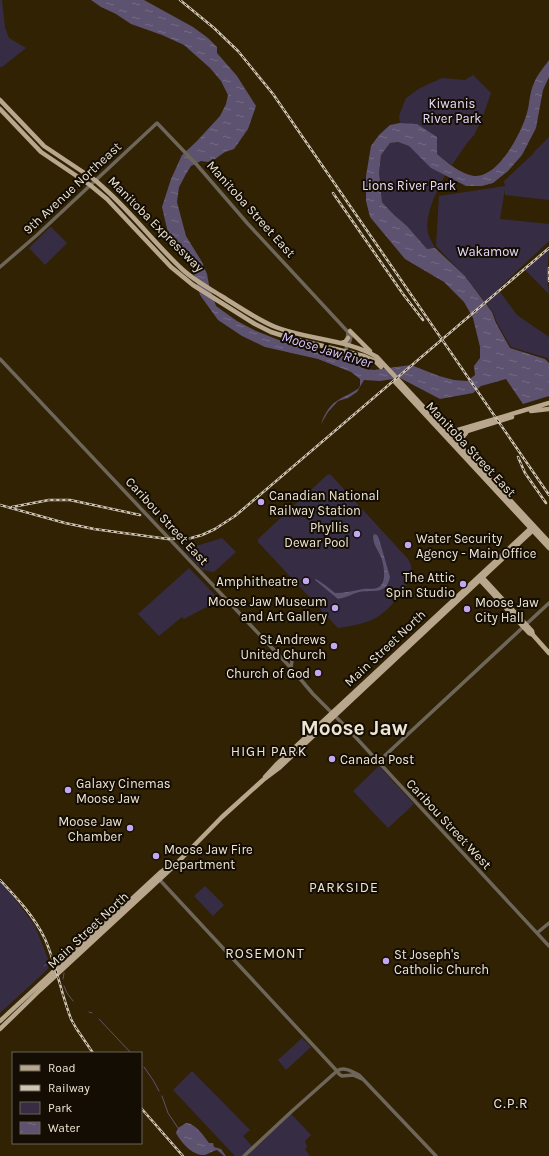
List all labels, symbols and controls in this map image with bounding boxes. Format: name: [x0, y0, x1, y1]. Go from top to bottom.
park label: Kiwanis River Park: [422, 96, 482, 126]
street label: 9th Avenue Northeast: [20, 139, 124, 237]
street label: Manitoba Street East: [204, 158, 298, 260]
street label: Manitoba Expressway: [105, 173, 207, 275]
park label: Lions River Park: [362, 178, 456, 193]
park label: Wakamow: [457, 244, 519, 259]
water label: Moose Jaw River: [280, 328, 376, 372]
street label: Manitoba Street East: [423, 398, 519, 500]
street label: Caribou Street East: [122, 474, 212, 568]
place label: Canadian National Railway Station: [269, 488, 379, 518]
marker: Canadian National Railway Station: [256, 497, 266, 507]
place label: Phyllis Dewar Pool: [284, 520, 349, 550]
marker: Phyllis Dewar Pool: [352, 529, 362, 539]
place label: Water Security Agency - Main Office: [416, 531, 537, 561]
marker: Water Security Agency - Main Office: [403, 540, 413, 550]
place label: The Attic Spin Studio: [385, 570, 455, 600]
place label: Amphitheatre: [216, 574, 298, 589]
marker: Amphitheatre: [301, 576, 311, 586]
marker: The Attic Spin Studio: [458, 579, 468, 589]
place label: Moose Jaw Museum and Art Gallery: [208, 594, 327, 624]
place label: Moose Jaw City Hall: [475, 595, 539, 625]
marker: Moose Jaw Museum and Art Gallery: [330, 603, 340, 613]
marker: Moose Jaw City Hall: [462, 604, 472, 614]
street label: Main Street North: [341, 607, 429, 689]
place label: St Andrews United Church: [240, 632, 326, 662]
marker: St Andrews United Church: [329, 641, 339, 651]
place label: Church of God: [226, 666, 310, 681]
marker: Church of God: [313, 668, 323, 678]
district label: Moose Jaw: [300, 716, 408, 740]
district label: HIGH PARK: [231, 743, 307, 760]
place label: Canada Post: [340, 752, 414, 767]
marker: Canada Post: [327, 754, 337, 764]
place label: Galaxy Cinemas Moose Jaw: [76, 776, 171, 806]
street label: Caribou Street West: [403, 776, 495, 872]
marker: Galaxy Cinemas Moose Jaw: [63, 785, 73, 795]
place label: Moose Jaw Chamber: [58, 814, 123, 844]
marker: Moose Jaw Chamber: [125, 823, 135, 833]
place label: Moose Jaw Fire Department: [164, 842, 253, 872]
marker: Moose Jaw Fire Department: [151, 851, 161, 861]
district label: PARKSIDE: [309, 879, 379, 896]
street label: Main Street North: [44, 889, 132, 971]
district label: ROSEMONT: [225, 945, 305, 962]
place label: St Joseph's Catholic Church: [394, 947, 489, 977]
marker: St Joseph's Catholic Church: [381, 956, 391, 966]
legend: [12, 1052, 142, 1144]
text: Road: [48, 1061, 76, 1075]
text: Railway: [48, 1081, 90, 1095]
district label: C.P.R: [494, 1095, 528, 1112]
text: Park: [48, 1101, 73, 1115]
text: Water: [48, 1121, 81, 1135]

